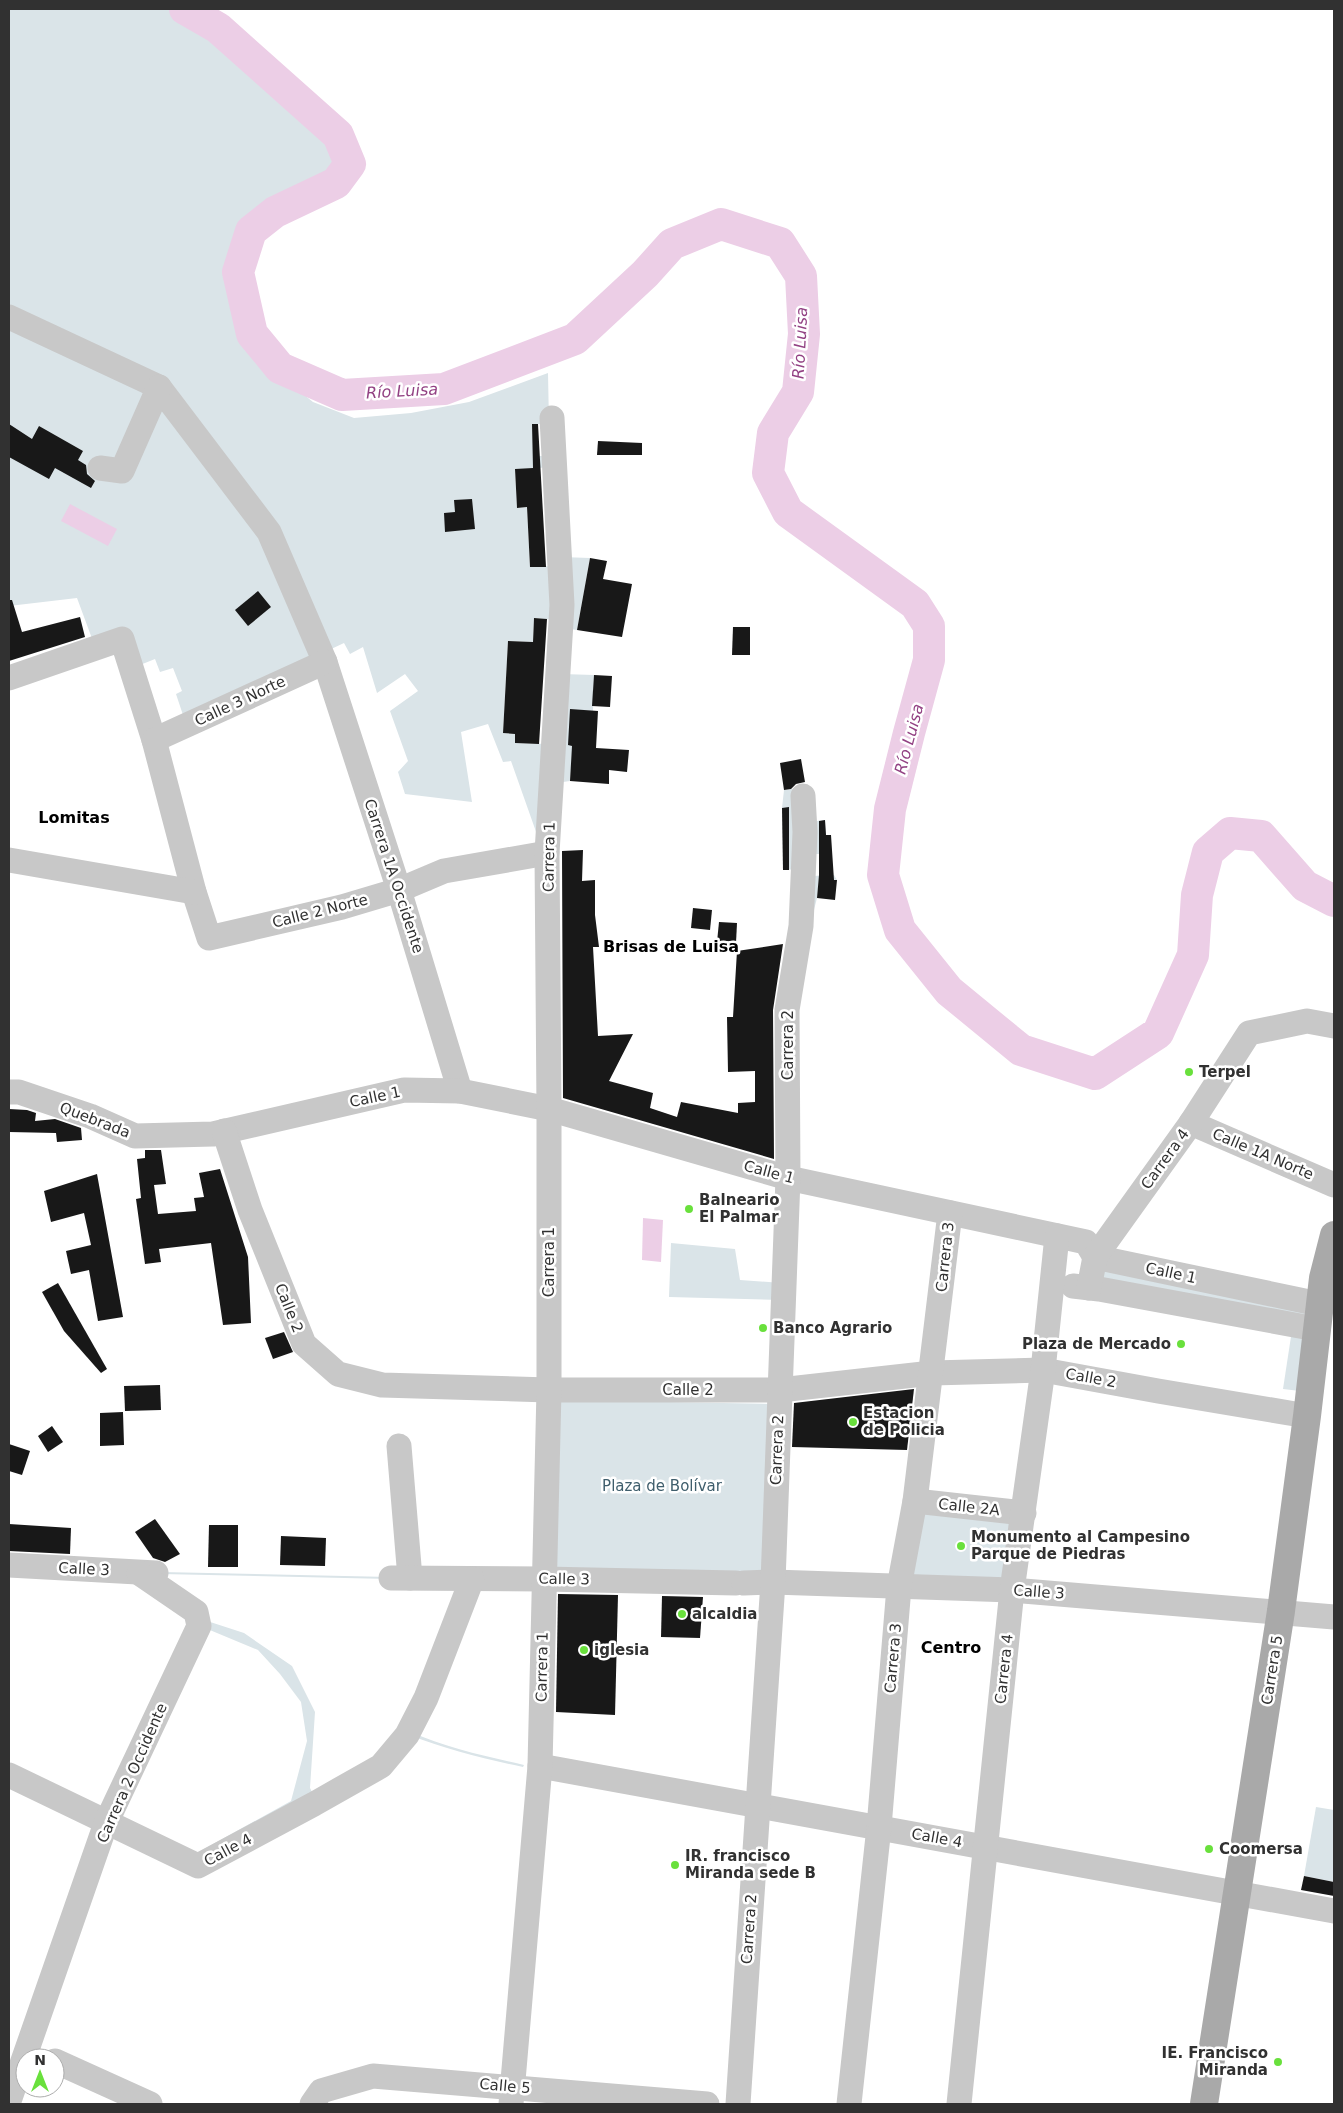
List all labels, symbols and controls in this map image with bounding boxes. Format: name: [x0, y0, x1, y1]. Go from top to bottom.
water label: Río Luisa: [789, 307, 811, 379]
water label: Río Luisa: [366, 380, 438, 402]
street label: Calle 3 Norte: [192, 672, 288, 730]
water label: Río Luisa: [890, 702, 928, 776]
street label: Carrera 1A Occidente: [361, 797, 427, 955]
district label: Lomitas: [38, 808, 110, 827]
street label: Carrera 1: [539, 822, 559, 892]
street label: Calle 2 Norte: [270, 890, 370, 932]
district label: Brisas de Luisa: [603, 937, 739, 956]
street label: Carrera 2: [779, 1010, 797, 1080]
place label: Terpel: [1199, 1063, 1251, 1081]
marker: Terpel: [1183, 1066, 1195, 1078]
street label: Calle 1: [348, 1083, 402, 1111]
street label: Quebrada: [57, 1098, 133, 1142]
street label: Carrera 4: [1137, 1125, 1193, 1193]
street label: Calle 1A Norte: [1210, 1125, 1316, 1183]
street label: Calle 1: [742, 1157, 796, 1187]
place label: Balneario El Palmar: [699, 1191, 780, 1226]
marker: Balneario El Palmar: [683, 1203, 695, 1215]
street label: Carrera 3: [932, 1221, 958, 1293]
street label: Carrera 1: [540, 1227, 558, 1297]
street label: Calle 1: [1144, 1259, 1198, 1287]
street label: Calle 2: [271, 1281, 307, 1335]
place label: Banco Agrario: [773, 1319, 892, 1337]
marker: Banco Agrario: [757, 1322, 769, 1334]
place label: Plaza de Mercado: [1022, 1335, 1171, 1353]
marker: Plaza de Mercado: [1175, 1338, 1187, 1350]
street label: Calle 2: [1064, 1365, 1118, 1391]
street label: Calle 2: [662, 1381, 714, 1399]
place label: Estacion de Policia: [863, 1404, 945, 1439]
street label: Carrera 2: [767, 1415, 787, 1485]
marker: Estacion de Policia: [847, 1416, 859, 1428]
park label: Plaza de Bolívar: [602, 1477, 723, 1495]
street label: Calle 2A: [937, 1495, 1001, 1519]
place label: Monumento al Campesino Parque de Piedras: [971, 1528, 1190, 1563]
marker: Monumento al Campesino Parque de Piedras: [955, 1540, 967, 1552]
street label: Calle 3: [58, 1559, 110, 1579]
street label: Calle 3: [538, 1570, 590, 1588]
street label: Calle 3: [1013, 1581, 1065, 1603]
place label: alcaldia: [692, 1605, 757, 1623]
marker: alcaldia: [676, 1608, 688, 1620]
street label: Carrera 3: [881, 1622, 905, 1694]
street label: Carrera 1: [532, 1632, 552, 1702]
street label: Carrera 4: [991, 1633, 1017, 1705]
street label: Carrera 5: [1258, 1634, 1286, 1706]
district label: Centro: [921, 1638, 981, 1657]
place label: iglesia: [594, 1641, 649, 1659]
marker: iglesia: [578, 1644, 590, 1656]
street label: Carrera 2 Occidente: [93, 1700, 171, 1846]
street label: Calle 4: [910, 1825, 964, 1851]
street label: Calle 4: [201, 1830, 255, 1870]
place label: Coomersa: [1219, 1840, 1303, 1858]
marker: Coomersa: [1203, 1843, 1215, 1855]
place label: IR. francisco Miranda sede B: [685, 1847, 816, 1882]
marker: IR. francisco Miranda sede B: [669, 1859, 681, 1871]
street label: Carrera 2: [738, 1893, 760, 1965]
place label: IE. Francisco Miranda: [1162, 2044, 1268, 2079]
north arrow: [15, 2048, 65, 2098]
text: N: [34, 2052, 46, 2068]
marker: IE. Francisco Miranda: [1272, 2056, 1284, 2068]
street label: Calle 5: [479, 2075, 531, 2097]

